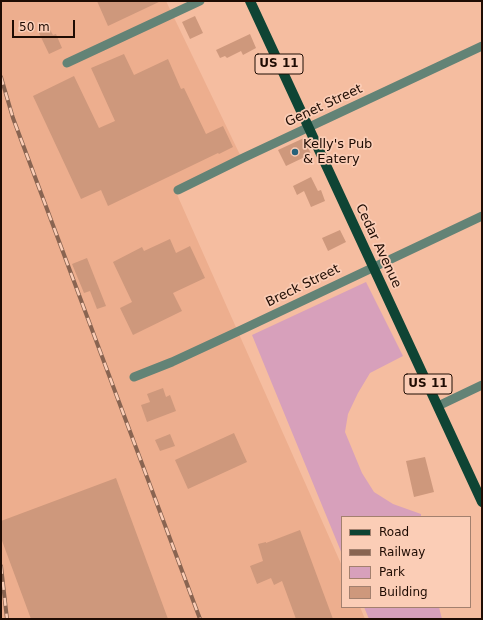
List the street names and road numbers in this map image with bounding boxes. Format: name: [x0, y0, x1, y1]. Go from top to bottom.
road number: US 11: [255, 54, 303, 74]
street label: Genet Street: [283, 81, 365, 131]
street label: Cedar Avenue: [352, 201, 404, 291]
street label: Breck Street: [264, 261, 342, 311]
road number: US 11: [404, 374, 452, 394]

